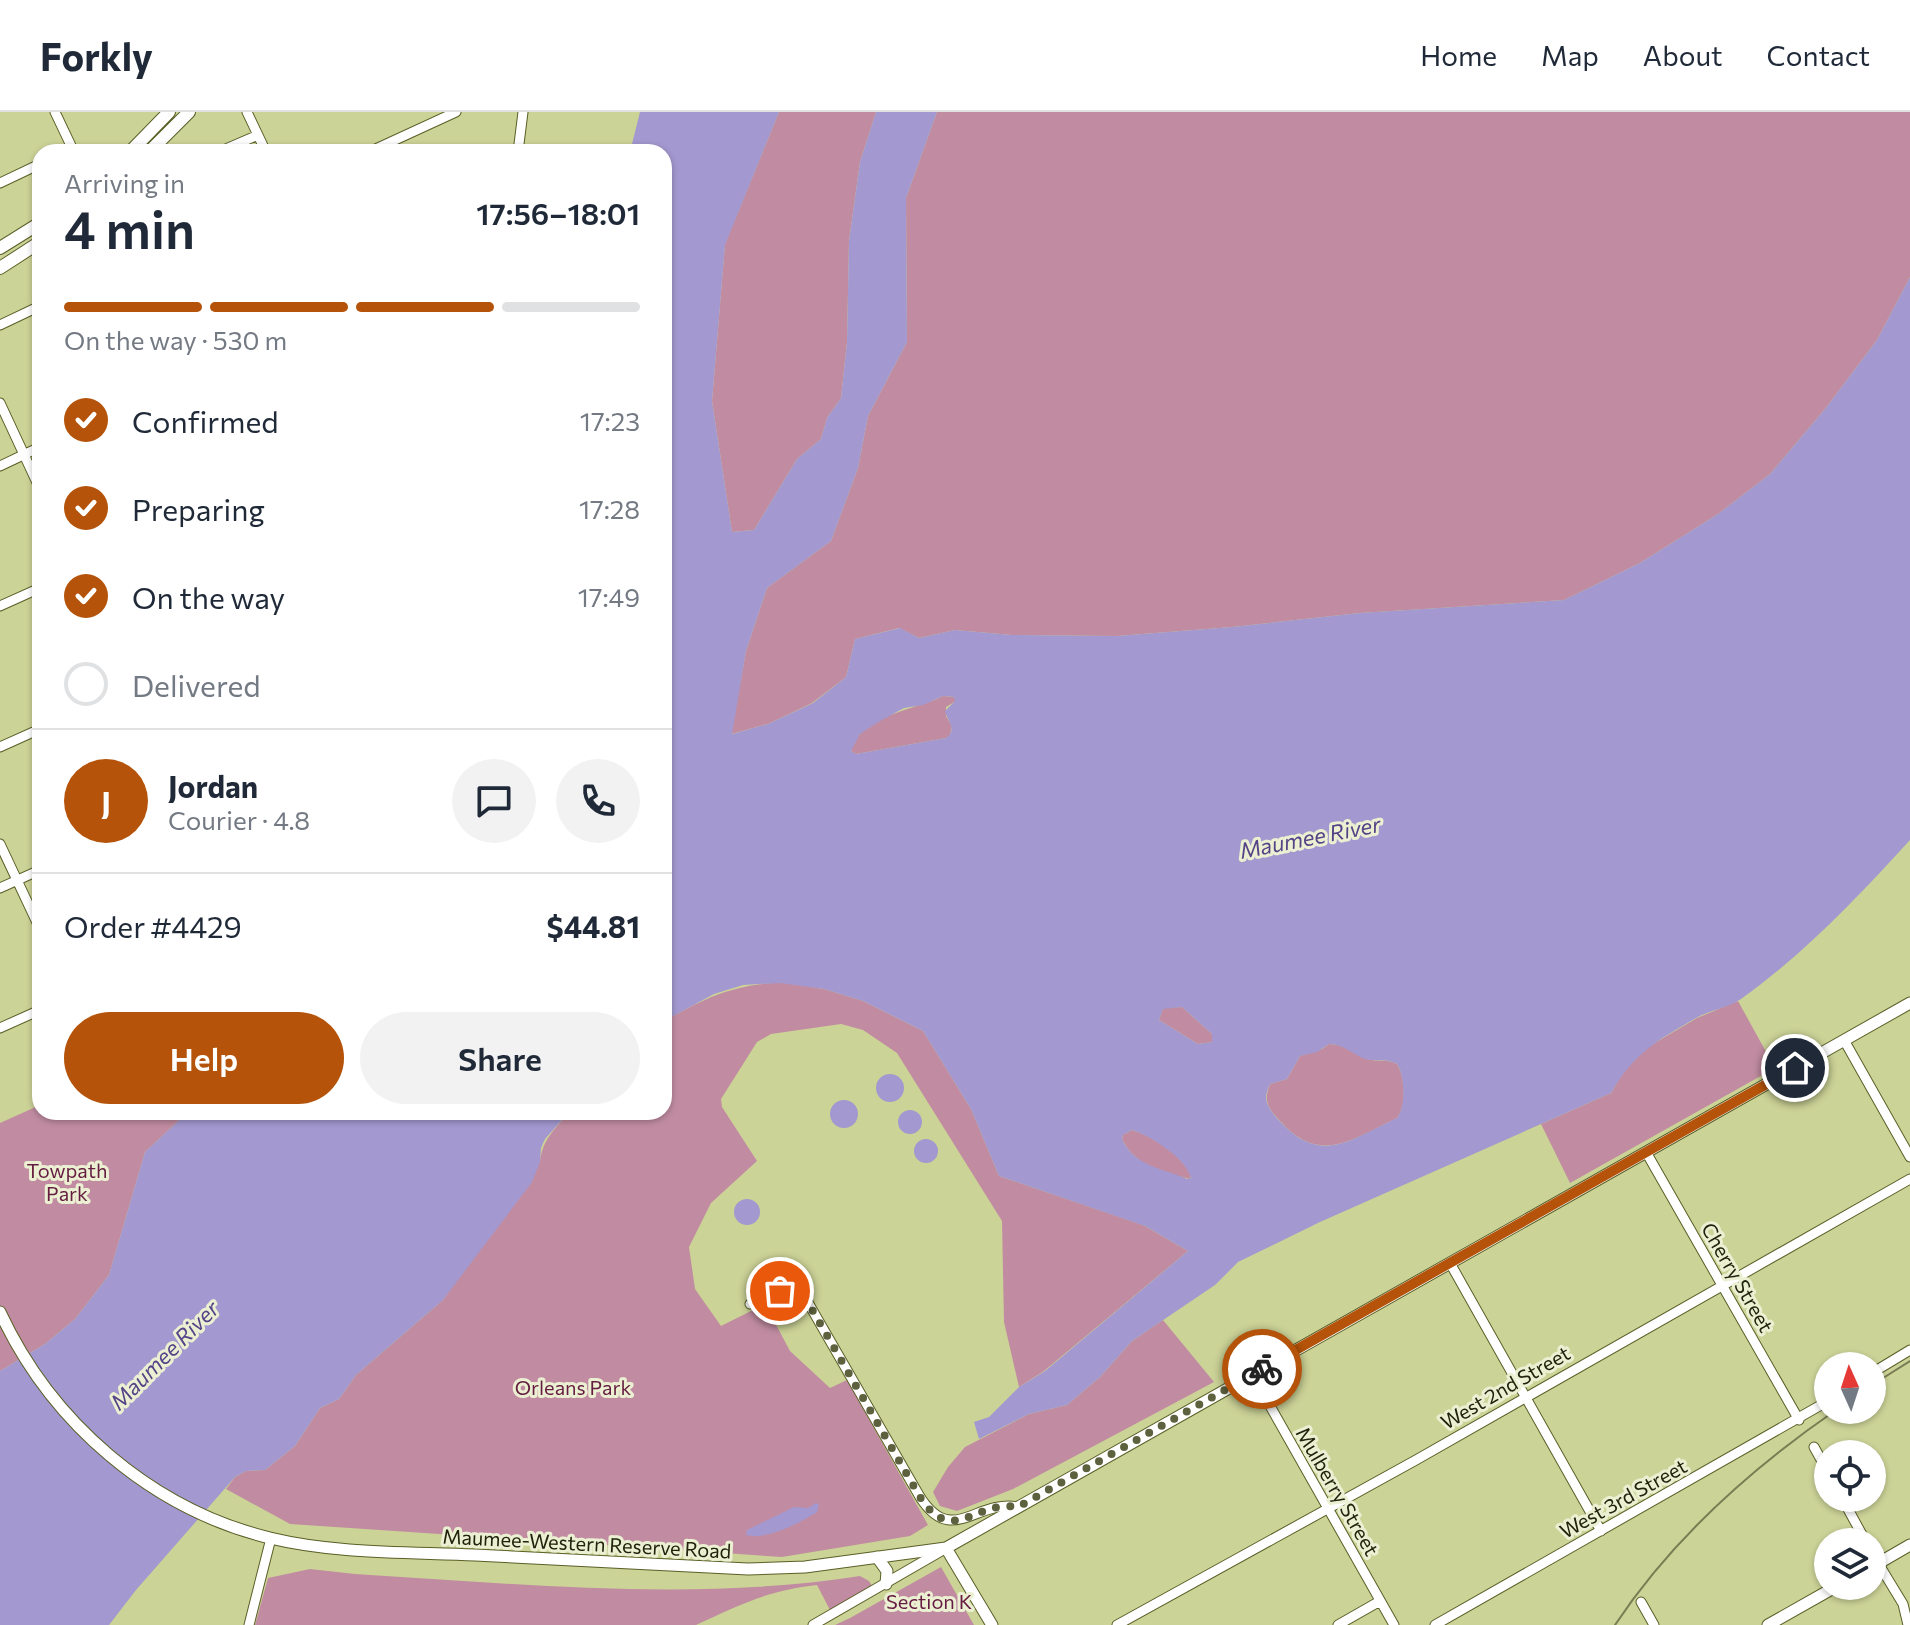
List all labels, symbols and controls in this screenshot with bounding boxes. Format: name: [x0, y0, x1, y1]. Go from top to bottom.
text: Forkly: [40, 32, 153, 79]
text: Home: [1420, 38, 1497, 72]
text: Map: [1541, 38, 1599, 72]
text: About: [1643, 38, 1723, 72]
text: Contact: [1767, 38, 1870, 72]
text: Arriving in: [64, 167, 185, 198]
text: 17:56–18:01: [476, 194, 640, 231]
text: 4 min: [64, 196, 195, 260]
text: On the way · 530 m: [64, 324, 287, 355]
icon: check: [64, 398, 108, 442]
text: Confirmed: [132, 402, 279, 439]
text: 17:23: [580, 405, 640, 436]
icon: check: [64, 486, 108, 530]
text: Preparing: [132, 490, 265, 527]
text: 17:28: [579, 493, 640, 524]
icon: check: [64, 574, 108, 618]
text: On the way: [132, 578, 285, 615]
text: 17:49: [578, 581, 640, 612]
text: Delivered: [132, 666, 261, 703]
button: chat: [452, 759, 536, 843]
button: phone: [556, 759, 640, 843]
text: Jordan: [168, 767, 258, 804]
text: J: [101, 783, 111, 820]
text: Courier · 4.8: [168, 804, 310, 835]
water label: Maumee River: [1237, 810, 1384, 864]
text: Order #4429: [64, 907, 242, 944]
text: $44.81: [546, 907, 640, 944]
button: Help: [64, 1012, 344, 1104]
button: Share: [360, 1012, 640, 1104]
pin: [1761, 1034, 1829, 1102]
icon: home: [1773, 1046, 1817, 1090]
park label: Towpath Park: [27, 1158, 107, 1205]
street label: Cherry Street: [1697, 1218, 1779, 1336]
pin: [746, 1257, 814, 1325]
icon: bag: [758, 1269, 802, 1313]
water label: Maumee River: [104, 1294, 225, 1415]
courier: [1222, 1329, 1302, 1409]
street label: West 2nd Street: [1436, 1340, 1574, 1434]
icon: bike: [1240, 1347, 1284, 1391]
north arrow: [1814, 1352, 1886, 1424]
map controls: [1814, 1352, 1886, 1600]
park label: Orleans Park: [515, 1375, 631, 1399]
street label: Mulberry Street: [1292, 1422, 1384, 1560]
button: locate: [1814, 1440, 1886, 1512]
street label: West 3rd Street: [1555, 1453, 1691, 1543]
street label: Maumee-Western Reserve Road: [442, 1523, 732, 1563]
button: layers: [1814, 1528, 1886, 1600]
park label: Section K: [886, 1589, 972, 1613]

